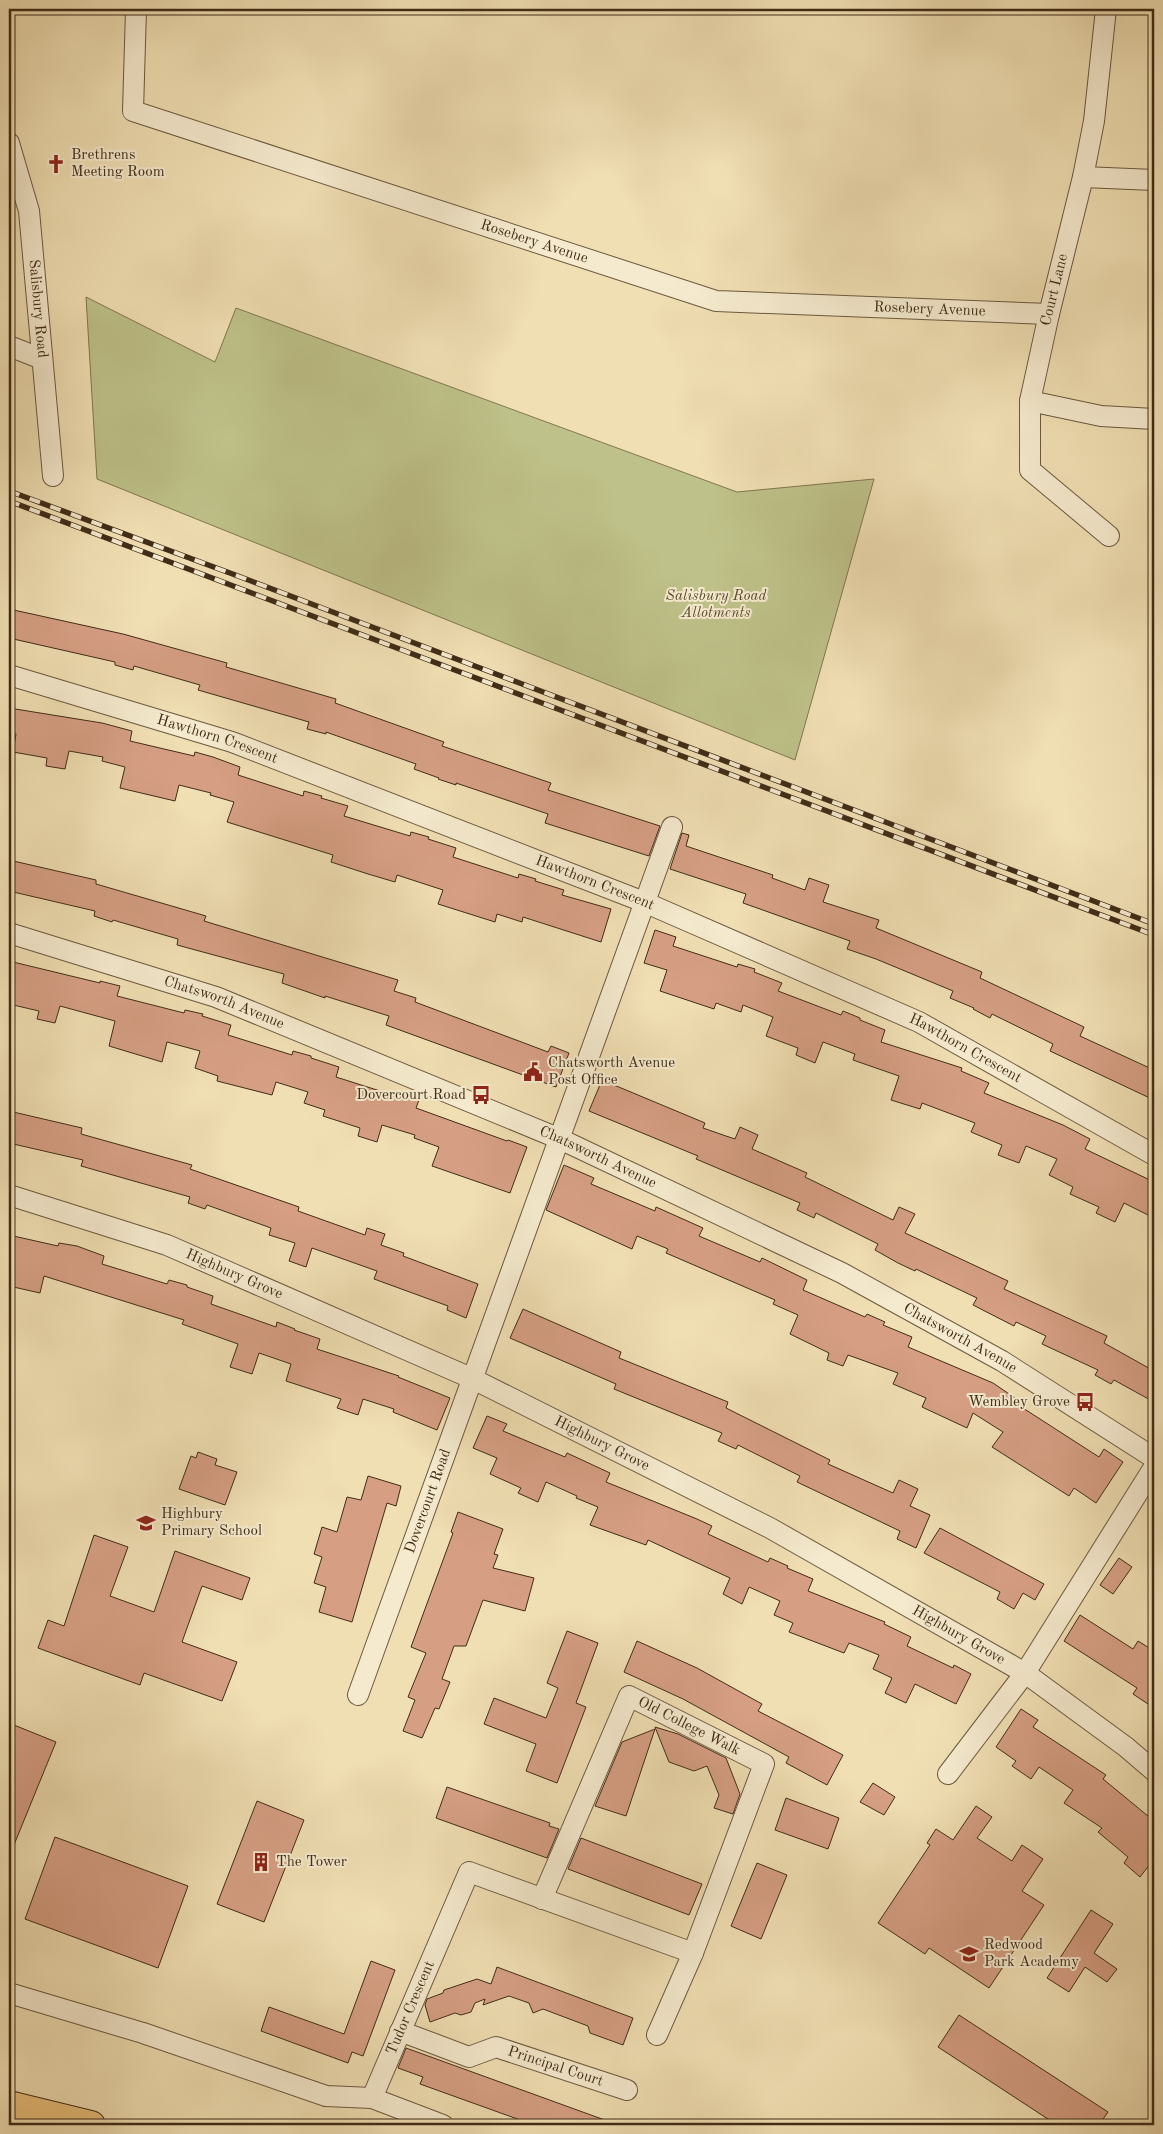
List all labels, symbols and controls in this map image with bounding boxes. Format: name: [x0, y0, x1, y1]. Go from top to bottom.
place label: Brethrens Meeting Room: [71, 148, 165, 180]
church icon: Brethrens Meeting Room: [45, 153, 67, 175]
street label: Rosebery Avenue: [479, 217, 590, 266]
street label: Court Lane: [1039, 252, 1071, 328]
street label: Salisbury Road: [26, 259, 50, 359]
street label: Rosebery Avenue: [873, 300, 986, 319]
park label: Salisbury Road Allotments: [666, 589, 767, 621]
street label: Hawthorn Crescent: [155, 712, 280, 766]
street label: Hawthorn Crescent: [533, 853, 656, 913]
street label: Chatsworth Avenue: [162, 974, 286, 1032]
street label: Hawthorn Crescent: [907, 1011, 1024, 1086]
place label: Chatsworth Avenue Post Office: [548, 1056, 675, 1088]
public building icon: Chatsworth Avenue Post Office: [522, 1061, 544, 1083]
bus stop icon: Dovercourt Road: [470, 1084, 492, 1106]
place label: Dovercourt Road: [356, 1088, 466, 1103]
street label: Chatsworth Avenue: [537, 1124, 659, 1191]
street label: Highbury Grove: [183, 1247, 285, 1302]
street label: Chatsworth Avenue: [901, 1301, 1020, 1376]
bus stop icon: Wembley Grove: [1074, 1391, 1096, 1413]
place label: Wembley Grove: [968, 1395, 1070, 1410]
street label: Highbury Grove: [552, 1414, 652, 1474]
street label: Dovercourt Road: [402, 1447, 454, 1556]
place label: Highbury Primary School: [161, 1507, 262, 1539]
school or university icon: Highbury Primary School: [135, 1512, 157, 1534]
street label: Highbury Grove: [910, 1603, 1008, 1668]
street label: Old College Walk: [635, 1694, 743, 1758]
building icon: The Tower: [250, 1851, 272, 1873]
place label: The Tower: [276, 1855, 347, 1870]
place label: Redwood Park Academy: [984, 1938, 1079, 1970]
school or university icon: Redwood Park Academy: [958, 1943, 980, 1965]
street label: Tudor Crescent: [384, 1959, 437, 2057]
street label: Principal Court: [506, 2044, 605, 2089]

